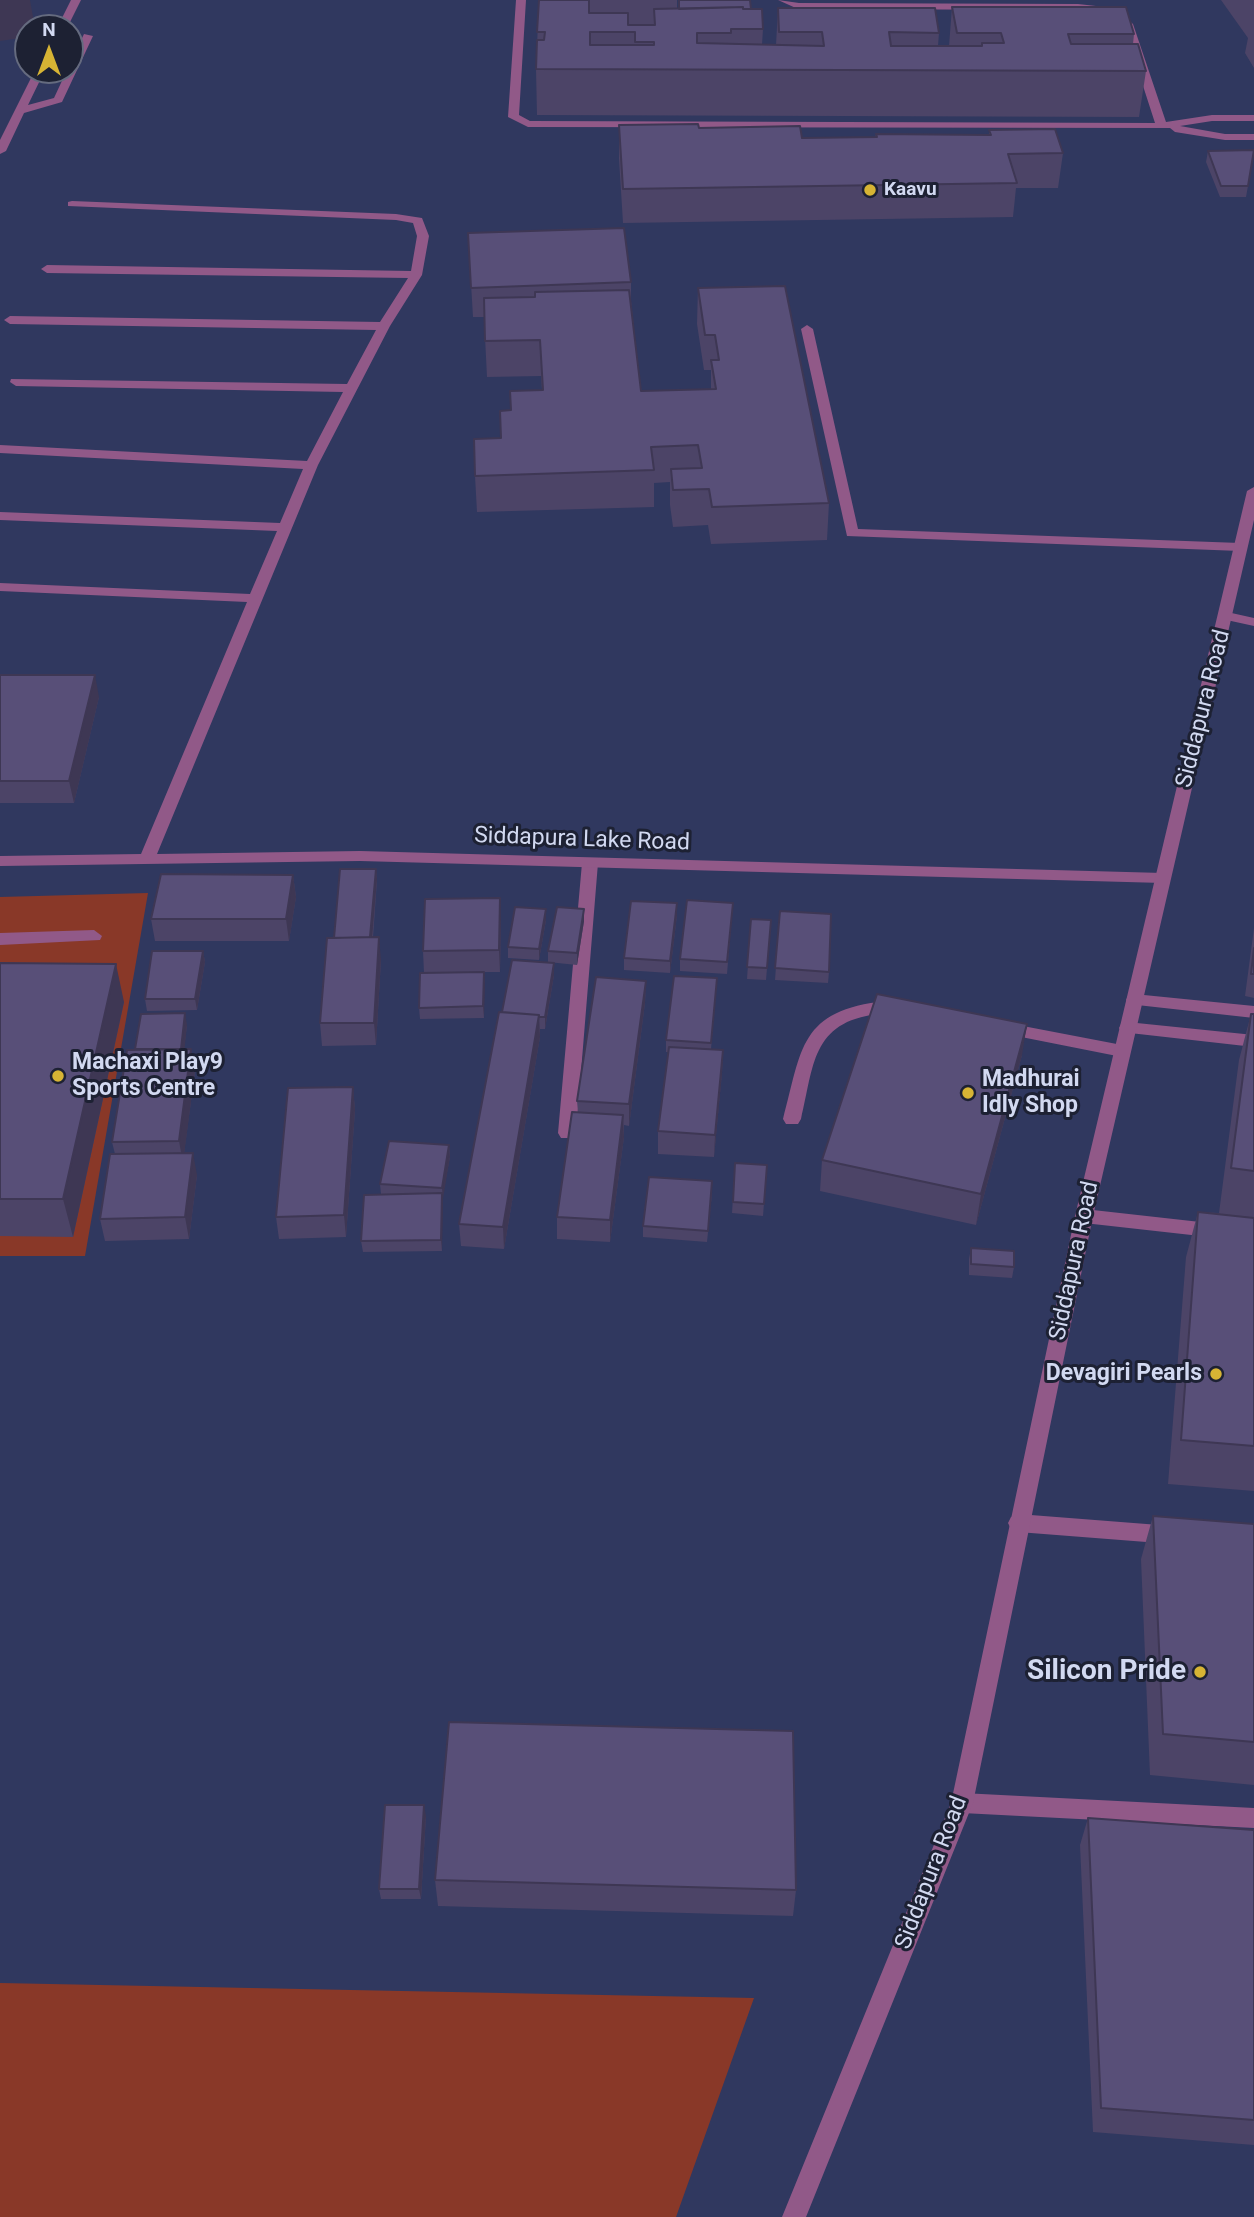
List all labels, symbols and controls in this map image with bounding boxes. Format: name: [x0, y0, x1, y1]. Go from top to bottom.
north arrow: [14, 14, 84, 84]
text: N: [42, 18, 56, 41]
place label: Kaavu: [884, 179, 937, 201]
marker: Kaavu: [862, 182, 878, 198]
street label: Siddapura Road: [1171, 627, 1237, 791]
street label: Siddapura Lake Road: [474, 822, 690, 858]
place label: Machaxi Play9 Sports Centre: [72, 1049, 223, 1103]
place label: Madhurai Idly Shop: [982, 1066, 1080, 1120]
marker: Machaxi Play9 Sports Centre: [50, 1068, 66, 1084]
marker: Madhurai Idly Shop: [960, 1085, 976, 1101]
street label: Siddapura Road: [1045, 1179, 1105, 1343]
place label: Devagiri Pearls: [1046, 1360, 1202, 1388]
marker: Devagiri Pearls: [1208, 1366, 1224, 1382]
place label: Silicon Pride: [1027, 1655, 1186, 1689]
marker: Silicon Pride: [1192, 1664, 1208, 1680]
street label: Siddapura Road: [890, 1793, 974, 1953]

